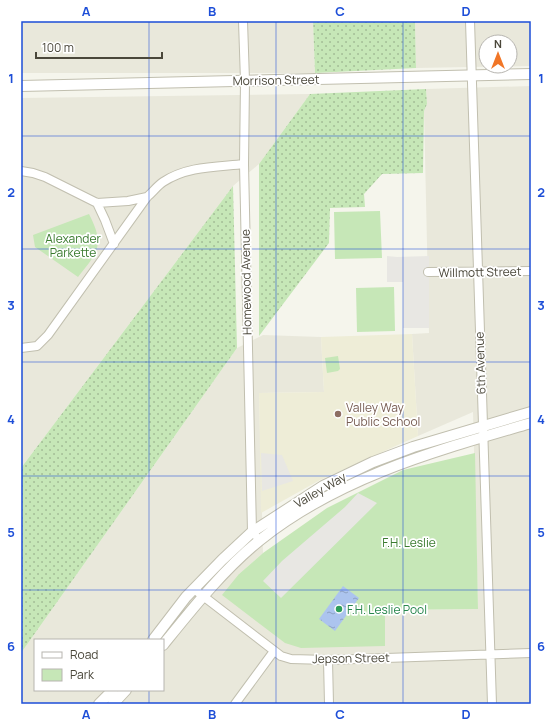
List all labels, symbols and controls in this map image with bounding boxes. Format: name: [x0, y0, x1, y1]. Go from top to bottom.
text: A: [82, 2, 91, 20]
text: B: [208, 2, 216, 20]
text: C: [335, 2, 345, 20]
text: D: [461, 2, 471, 20]
scale bar: [36, 34, 162, 60]
north arrow: [478, 34, 518, 74]
text: N: [494, 36, 502, 51]
text: 100 m: [42, 39, 74, 56]
text: 1: [8, 69, 14, 87]
text: 1: [538, 69, 544, 87]
street label: Morrison Street: [232, 71, 320, 89]
text: 2: [7, 183, 15, 201]
text: 2: [537, 183, 545, 201]
street label: Homewood Avenue: [237, 229, 255, 335]
park label: Alexander Parkette: [45, 230, 101, 261]
street label: Willmott Street: [438, 263, 522, 281]
text: 3: [7, 296, 15, 314]
text: 3: [537, 296, 545, 314]
street label: 6th Avenue: [470, 331, 490, 395]
place label: Valley Way Public School: [346, 399, 420, 430]
marker: Valley Way Public School: [333, 409, 343, 419]
text: 4: [7, 410, 15, 428]
text: 4: [537, 410, 545, 428]
street label: Valley Way: [291, 468, 350, 512]
text: 5: [7, 523, 15, 541]
text: 5: [537, 523, 545, 541]
park label: F.H. Leslie: [382, 534, 436, 551]
place label: F.H. Leslie Pool: [347, 601, 427, 618]
marker: F.H. Leslie Pool: [334, 604, 344, 614]
text: 6: [7, 637, 15, 655]
text: 6: [537, 637, 545, 655]
legend: [34, 639, 164, 691]
text: Road: [70, 646, 98, 663]
street label: Jepson Street: [312, 649, 390, 667]
text: Park: [70, 666, 95, 683]
text: A: [82, 705, 91, 723]
text: B: [208, 705, 216, 723]
text: C: [335, 705, 345, 723]
text: D: [461, 705, 471, 723]

